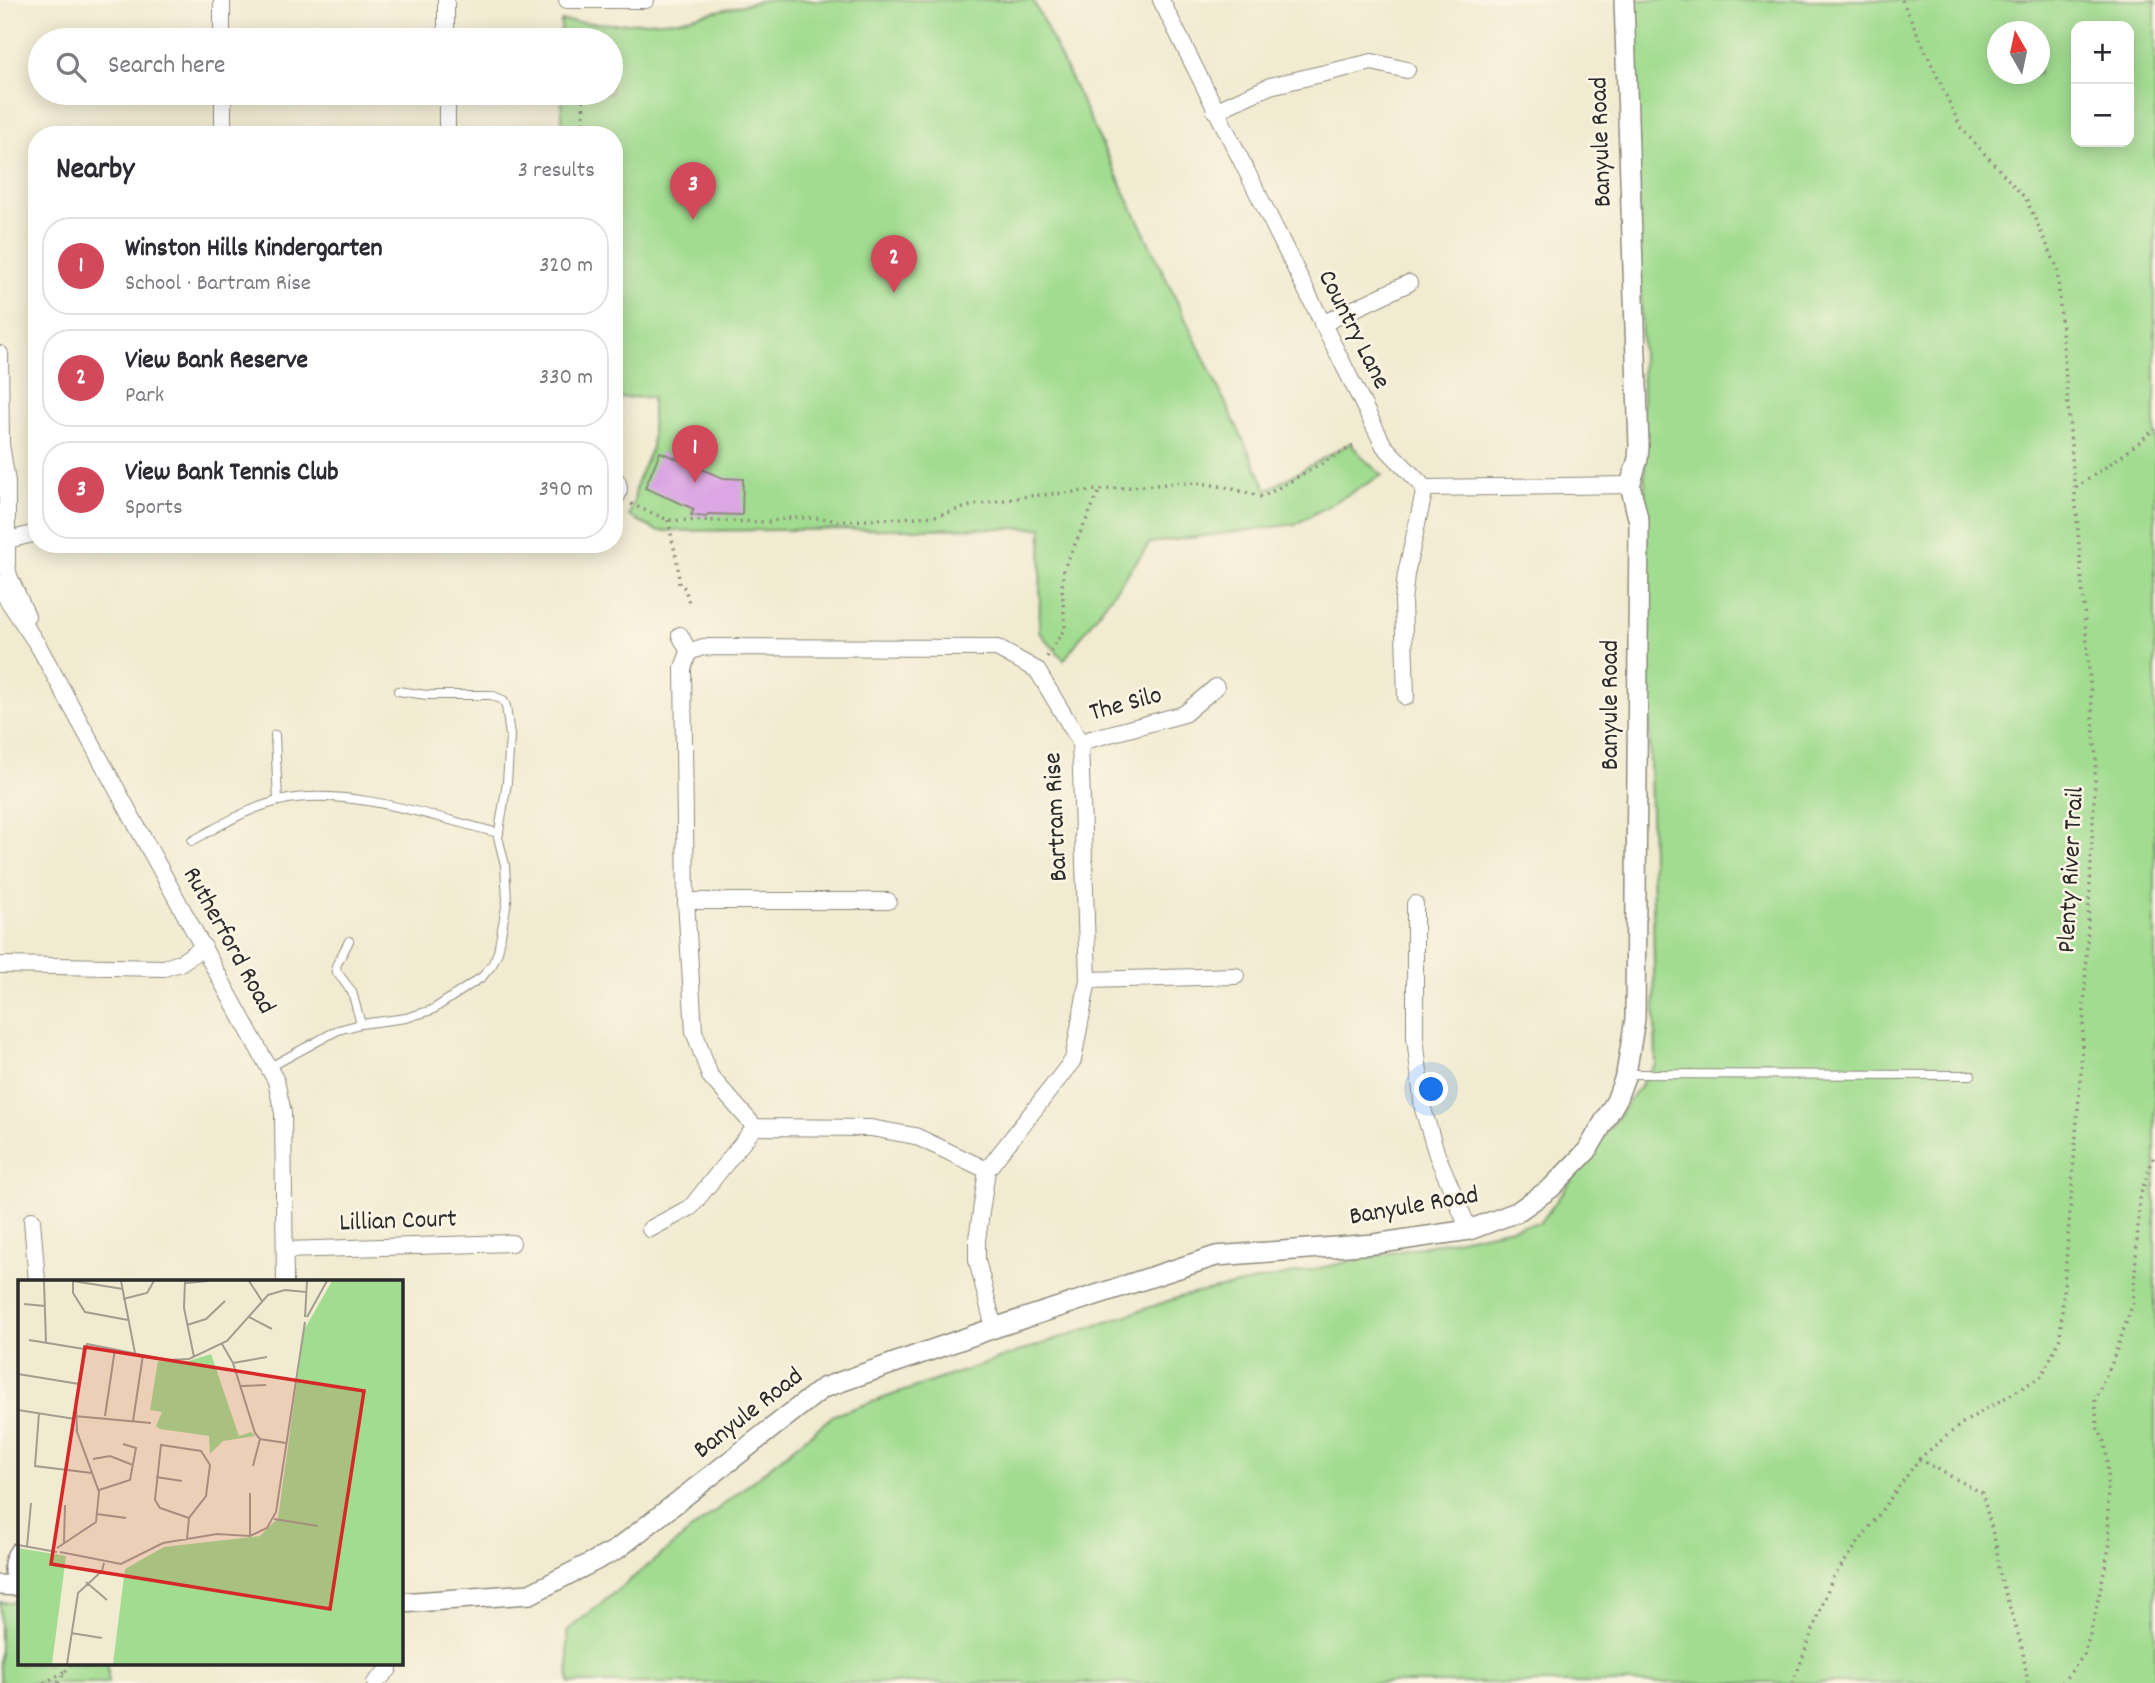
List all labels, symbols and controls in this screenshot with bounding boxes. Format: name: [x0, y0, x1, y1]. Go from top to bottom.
north arrow: [1987, 21, 2050, 84]
map controls: [2071, 21, 2134, 147]
button: +: [2071, 21, 2134, 84]
search box: [28, 28, 623, 105]
icon: search: [52, 48, 90, 86]
text: Search here: [108, 48, 226, 85]
street label: Banyule Road: [1581, 76, 1623, 208]
button: −: [2071, 84, 2134, 147]
text: Nearby: [56, 150, 134, 193]
text: 3 results: [518, 155, 595, 188]
pin: 3: [670, 162, 716, 220]
text: Winston Hills Kindergarten: [125, 231, 382, 268]
pin: 2: [871, 235, 917, 293]
text: 1: [78, 250, 84, 283]
text: 320 m: [539, 250, 593, 283]
street label: Country Lane: [1307, 264, 1399, 396]
text: School · Bartram Rise: [125, 268, 311, 301]
text: View Bank Reserve: [125, 343, 308, 380]
text: 2: [76, 362, 86, 395]
text: 330 m: [539, 362, 593, 395]
text: Park: [125, 380, 164, 413]
pin: 1: [672, 425, 718, 483]
text: View Bank Tennis Club: [125, 455, 339, 492]
text: 3: [76, 474, 86, 507]
text: 390 m: [539, 474, 593, 507]
text: Sports: [125, 492, 183, 525]
street label: Banyule Road: [1593, 640, 1630, 770]
street label: The Silo: [1086, 678, 1166, 732]
street label: Bartram Rise: [1035, 752, 1079, 882]
street label: Plenty River Trail: [2049, 786, 2095, 954]
street label: Rutherford Road: [172, 860, 284, 1022]
your location: [1414, 1072, 1448, 1106]
street label: Banyule Road: [1347, 1177, 1481, 1237]
street label: Lillian Court: [339, 1201, 458, 1243]
inset map: [18, 1280, 402, 1666]
street label: Banyule Road: [686, 1359, 812, 1469]

